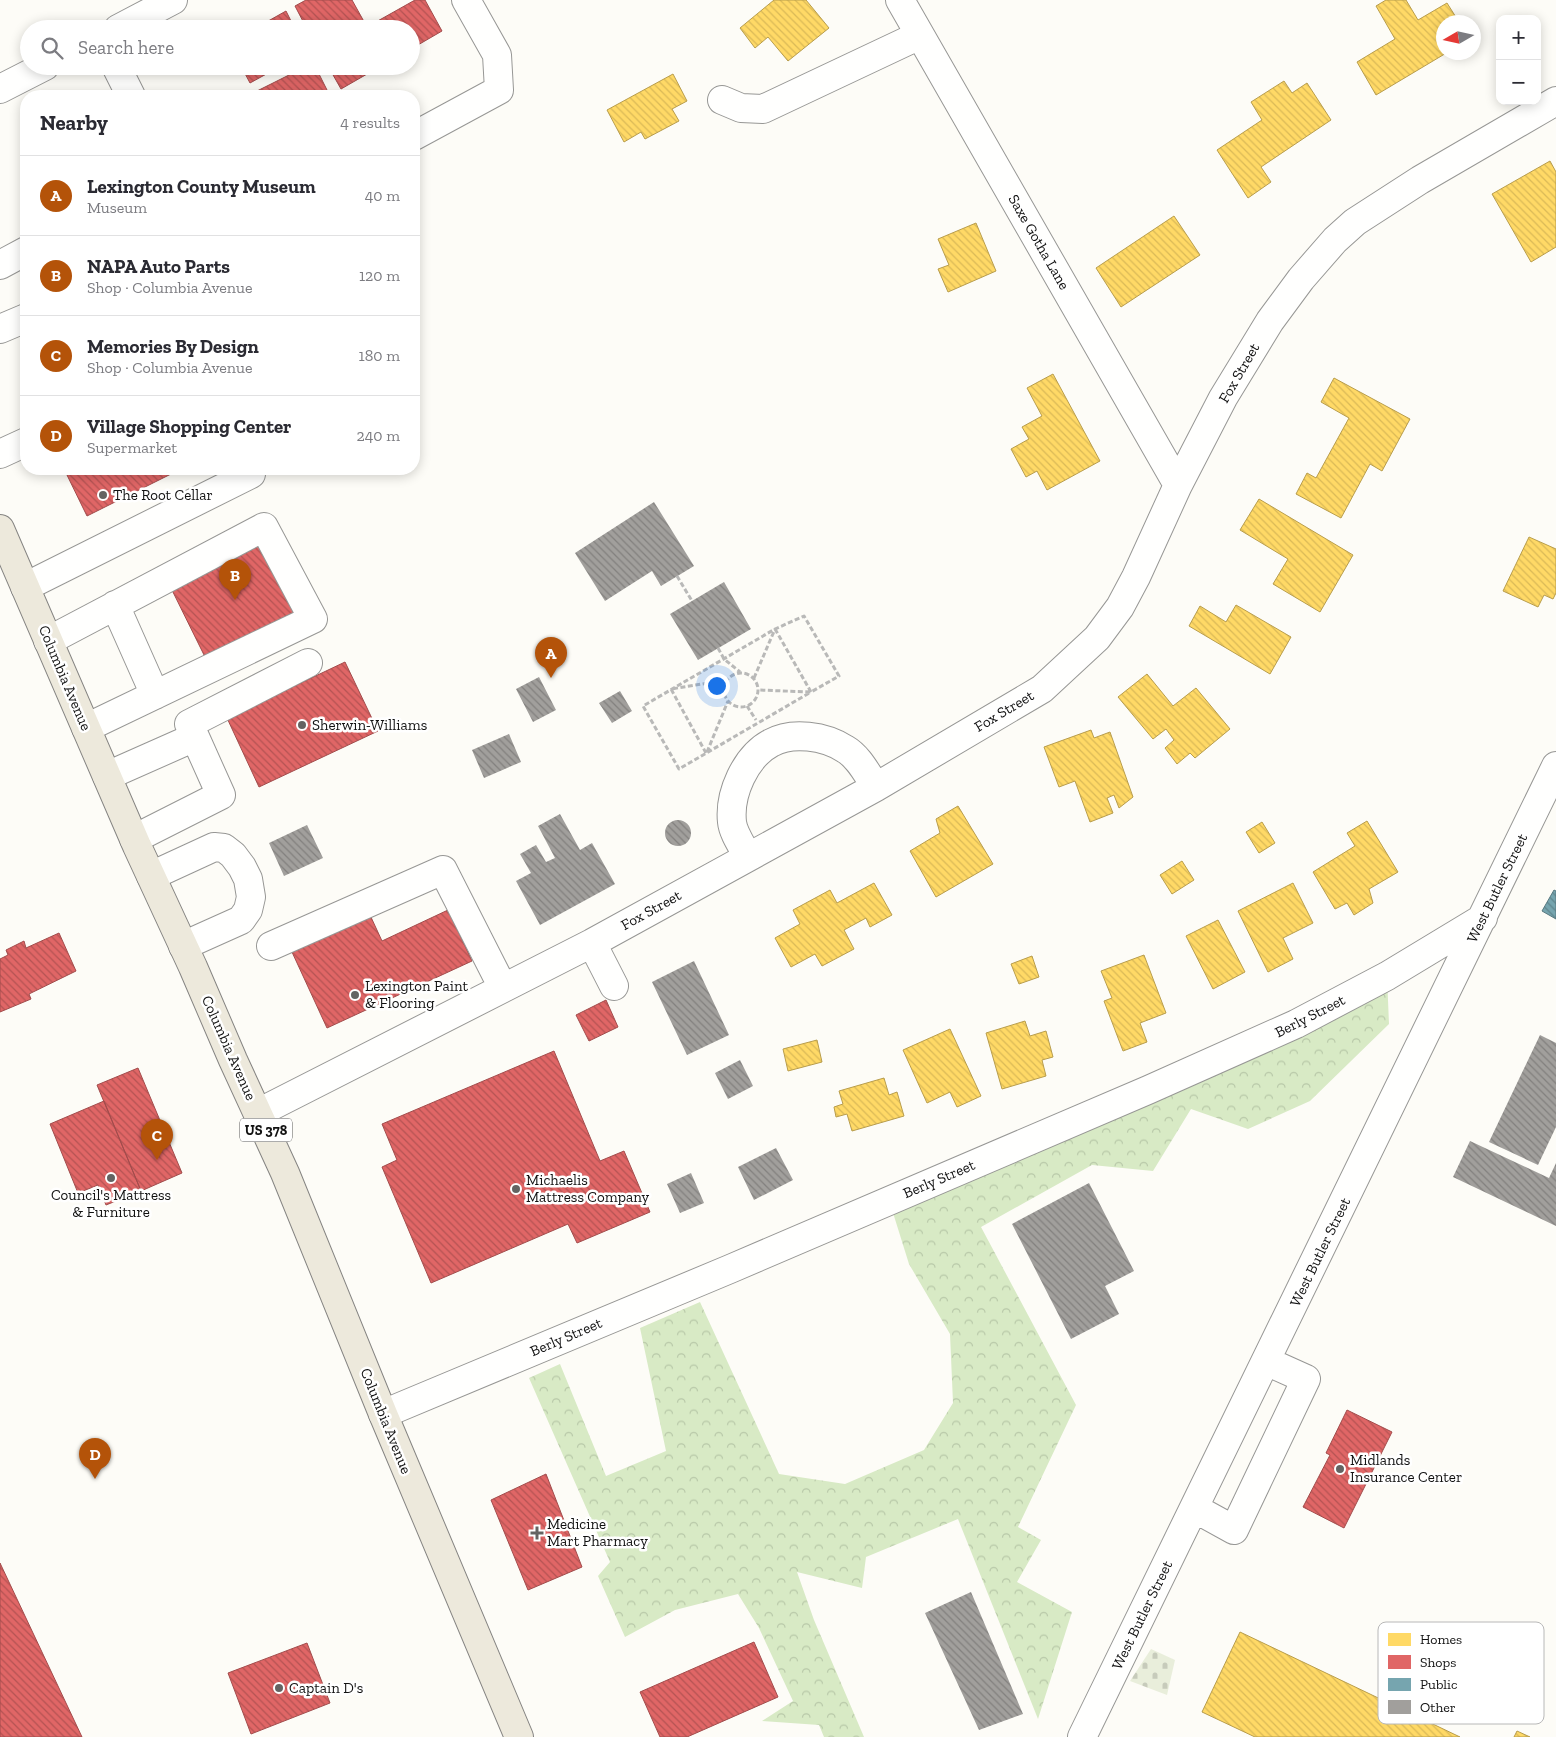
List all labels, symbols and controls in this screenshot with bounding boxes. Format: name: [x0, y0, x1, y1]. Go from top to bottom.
north arrow: [1436, 15, 1481, 60]
map controls: [1496, 15, 1541, 105]
button: +: [1496, 15, 1541, 60]
search box: [20, 20, 420, 75]
icon: search: [38, 34, 66, 62]
text: Search here: [78, 36, 174, 59]
button: −: [1496, 60, 1541, 105]
text: Nearby: [40, 110, 108, 135]
text: 4 results: [340, 113, 400, 132]
text: Lexington County Museum: [87, 175, 316, 198]
text: A: [51, 186, 62, 205]
text: 40 m: [365, 186, 400, 205]
street label: Saxe Gotha Lane: [1004, 191, 1074, 293]
text: Museum: [87, 198, 147, 217]
text: NAPA Auto Parts: [87, 255, 230, 278]
text: B: [51, 266, 61, 285]
text: 120 m: [359, 266, 400, 285]
text: Shop · Columbia Avenue: [87, 278, 252, 297]
text: Memories By Design: [87, 335, 259, 358]
street label: Fox Street: [1215, 340, 1264, 406]
text: C: [51, 346, 61, 365]
text: 180 m: [359, 346, 400, 365]
text: Shop · Columbia Avenue: [87, 358, 252, 377]
text: Village Shopping Center: [87, 415, 292, 438]
text: D: [50, 426, 62, 445]
text: 240 m: [356, 426, 400, 445]
text: Supermarket: [87, 438, 177, 457]
place label: The Root Cellar: [113, 486, 213, 504]
marker: The Root Cellar: [97, 489, 109, 501]
pin: B: [219, 559, 251, 600]
street label: Columbia Avenue: [35, 623, 95, 733]
pin: A: [535, 637, 567, 678]
your location: [704, 673, 730, 699]
street label: Fox Street: [971, 686, 1037, 736]
place label: Sherwin-Williams: [312, 716, 427, 734]
marker: Sherwin-Williams: [296, 719, 308, 731]
street label: West Butler Street: [1463, 830, 1531, 945]
street label: Fox Street: [618, 886, 685, 934]
place label: Lexington Paint & Flooring: [365, 977, 469, 1012]
marker: Lexington Paint & Flooring: [349, 989, 361, 1001]
street label: Berly Street: [1272, 990, 1348, 1041]
street label: Columbia Avenue: [198, 993, 260, 1103]
road number: US 378: [240, 1118, 292, 1142]
pin: C: [141, 1119, 173, 1160]
street label: Berly Street: [900, 1156, 978, 1202]
place label: Michaelis Mattress Company: [526, 1171, 649, 1206]
marker: Council's Mattress & Furniture: [105, 1172, 117, 1184]
marker: Michaelis Mattress Company: [510, 1183, 522, 1195]
place label: Council's Mattress & Furniture: [51, 1186, 171, 1221]
street label: West Butler Street: [1286, 1194, 1354, 1309]
street label: Berly Street: [527, 1314, 605, 1360]
street label: Columbia Avenue: [357, 1365, 415, 1477]
pin: D: [79, 1438, 111, 1479]
place label: Midlands Insurance Center: [1350, 1451, 1462, 1486]
marker: Midlands Insurance Center: [1334, 1463, 1346, 1475]
place label: Medicine Mart Pharmacy: [547, 1515, 648, 1550]
marker: Medicine Mart Pharmacy: [531, 1527, 543, 1539]
street label: West Butler Street: [1108, 1557, 1176, 1672]
legend: [1378, 1622, 1544, 1724]
text: Homes: [1420, 1631, 1462, 1648]
text: Shops: [1420, 1654, 1456, 1671]
text: Public: [1420, 1676, 1457, 1693]
place label: Captain D's: [289, 1679, 363, 1697]
marker: Captain D's: [273, 1682, 285, 1694]
text: Other: [1420, 1699, 1456, 1716]

